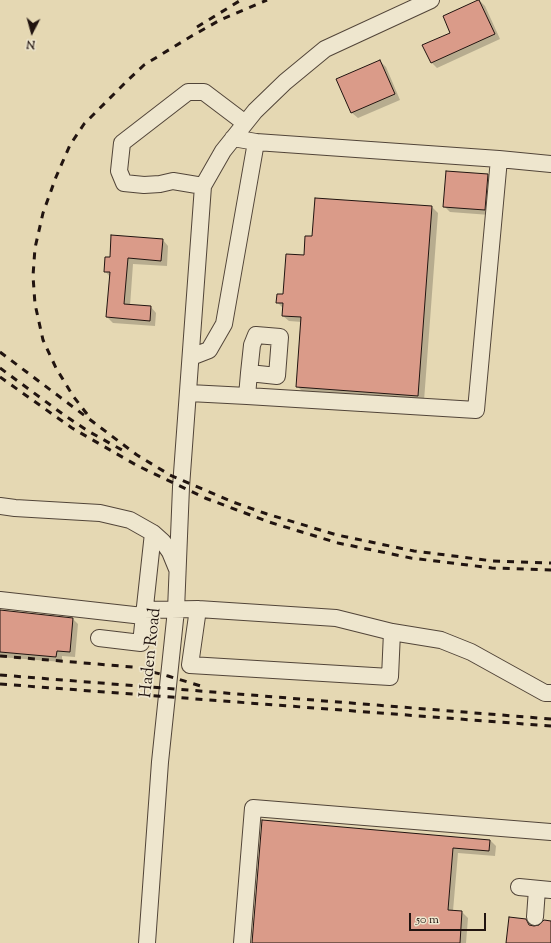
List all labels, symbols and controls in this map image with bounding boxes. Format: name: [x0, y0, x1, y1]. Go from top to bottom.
north arrow: [12, 12, 52, 52]
text: N: [26, 36, 36, 52]
street label: Haden Road: [137, 607, 167, 699]
scale bar: [411, 905, 488, 931]
text: 50 m: [416, 911, 439, 929]

